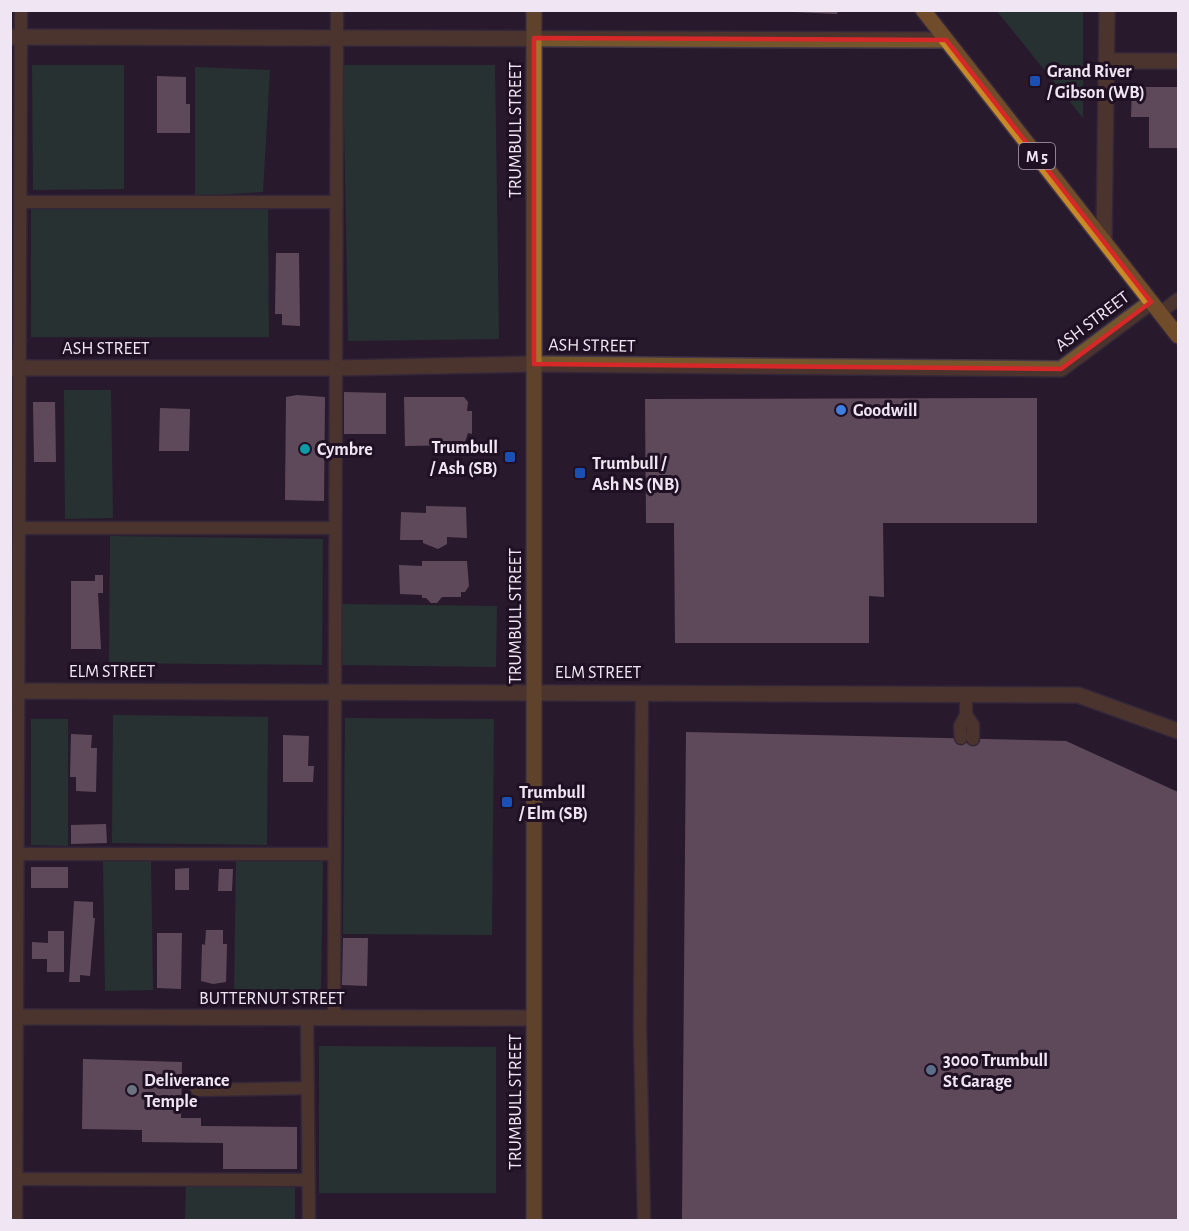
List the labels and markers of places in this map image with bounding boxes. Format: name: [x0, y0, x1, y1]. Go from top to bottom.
place label: Grand River / Gibson (WB): [1046, 63, 1145, 102]
marker: Grand River / Gibson (WB): [1028, 74, 1042, 88]
place label: Goodwill: [853, 402, 917, 420]
marker: Goodwill: [834, 403, 848, 417]
place label: Trumbull / Ash (SB): [429, 439, 498, 478]
place label: Cymbre: [317, 441, 373, 459]
marker: Cymbre: [298, 442, 312, 456]
marker: Trumbull / Ash (SB): [503, 450, 517, 464]
place label: Trumbull / Ash NS (NB): [592, 455, 680, 494]
marker: Trumbull / Ash NS (NB): [573, 466, 587, 480]
place label: Trumbull / Elm (SB): [518, 784, 588, 823]
marker: Trumbull / Elm (SB): [500, 795, 514, 809]
place label: 3000 Trumbull St Garage: [943, 1052, 1048, 1091]
marker: 3000 Trumbull St Garage: [924, 1063, 938, 1077]
place label: Deliverance Temple: [144, 1072, 229, 1111]
marker: Deliverance Temple: [125, 1083, 139, 1097]

